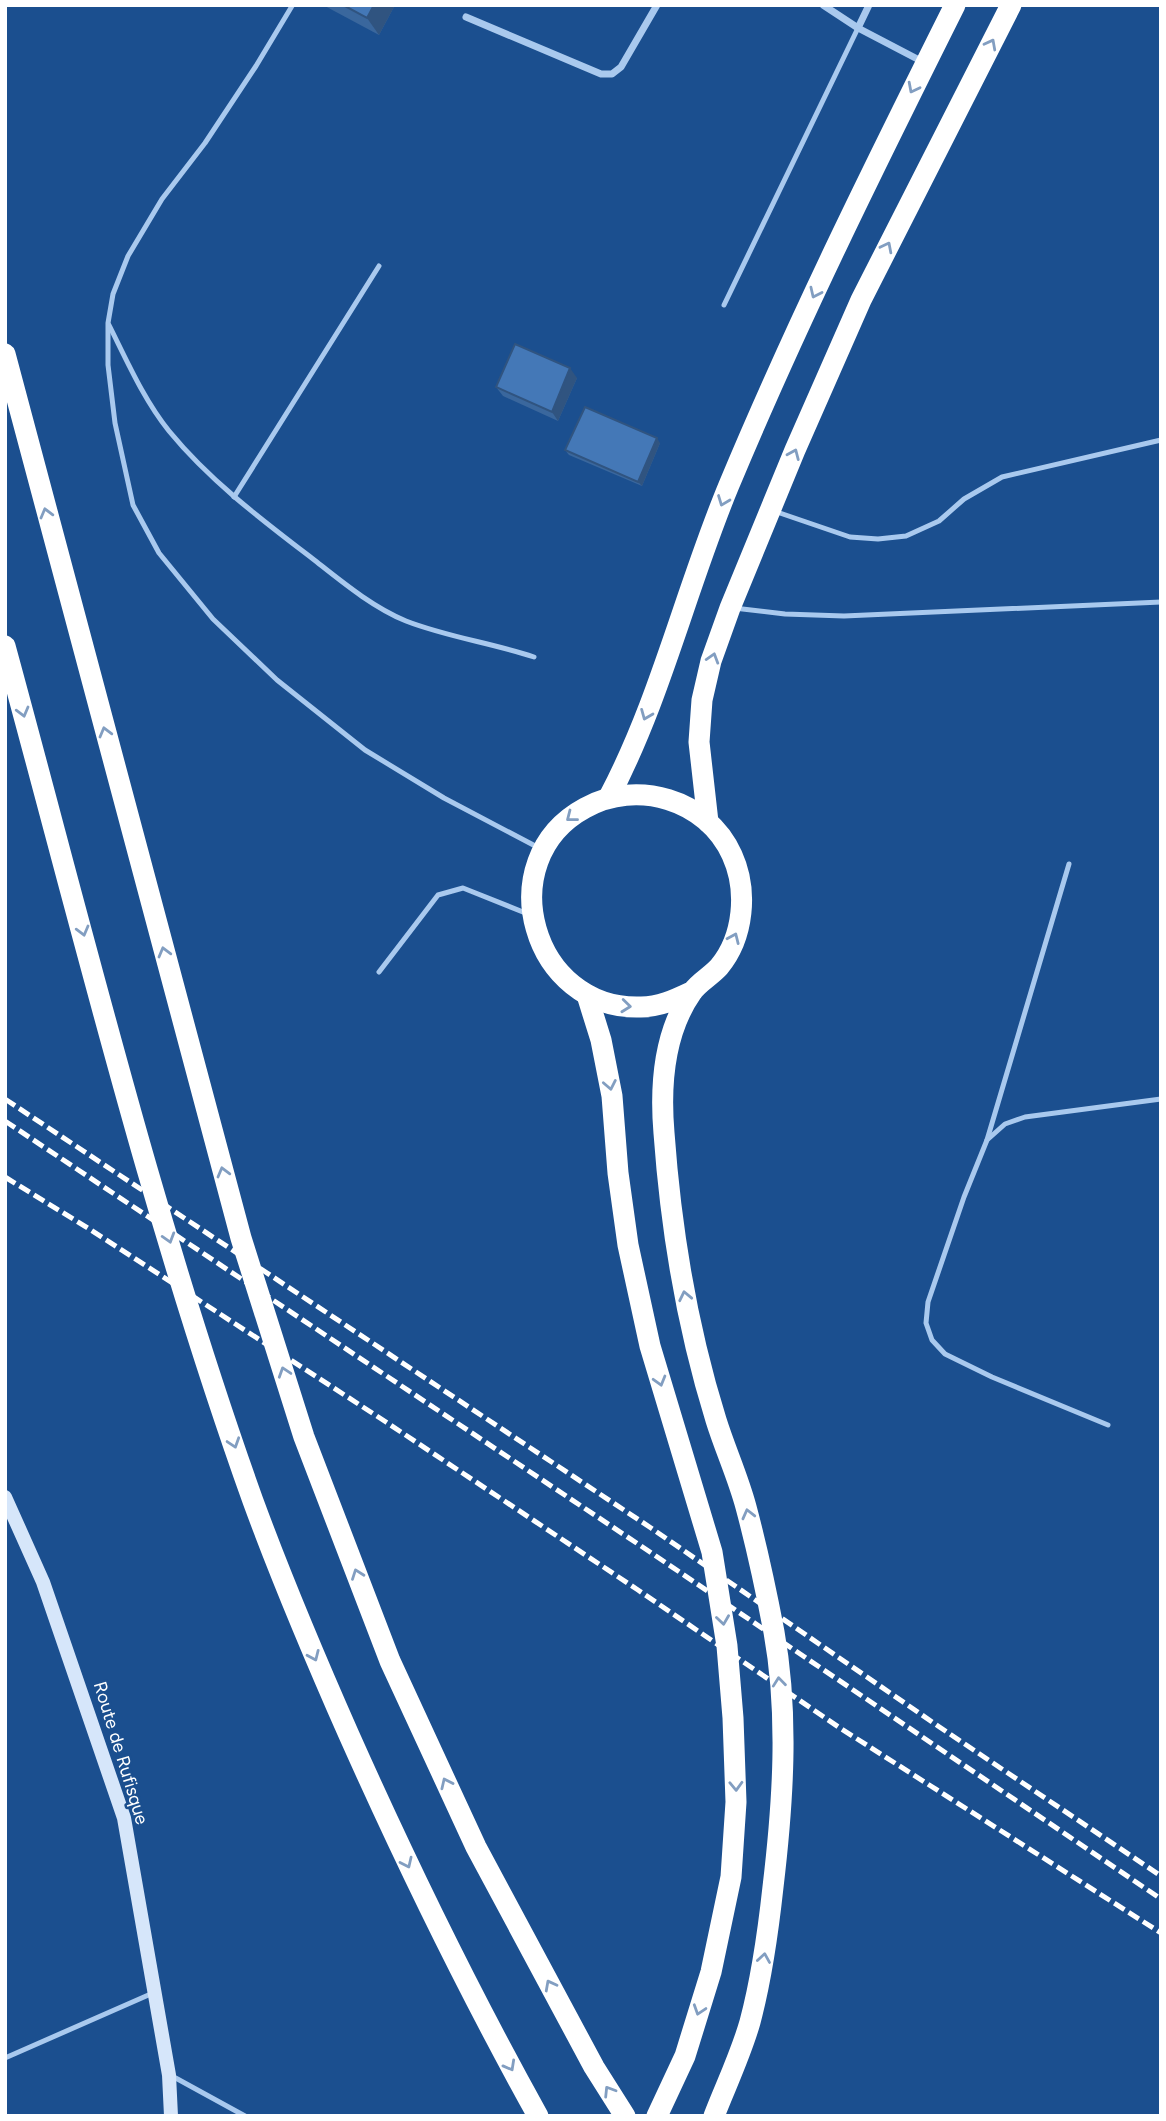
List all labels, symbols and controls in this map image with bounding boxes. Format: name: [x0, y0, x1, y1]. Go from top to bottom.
one-way arrow: [982, 39, 996, 51]
one-way arrow: [908, 81, 922, 93]
one-way arrow: [879, 242, 893, 254]
one-way arrow: [809, 286, 823, 298]
one-way arrow: [785, 449, 799, 461]
one-way arrow: [717, 495, 731, 507]
one-way arrow: [40, 507, 54, 519]
one-way arrow: [705, 652, 719, 664]
one-way arrow: [15, 705, 29, 717]
one-way arrow: [641, 709, 655, 721]
one-way arrow: [99, 726, 113, 738]
one-way arrow: [567, 809, 579, 822]
one-way arrow: [75, 925, 89, 937]
one-way arrow: [726, 933, 740, 945]
one-way arrow: [158, 946, 172, 958]
one-way arrow: [621, 998, 632, 1013]
one-way arrow: [601, 1079, 616, 1091]
one-way arrow: [217, 1166, 232, 1178]
one-way arrow: [161, 1232, 175, 1244]
one-way arrow: [679, 1290, 694, 1302]
one-way arrow: [277, 1366, 292, 1378]
one-way arrow: [652, 1375, 667, 1387]
one-way arrow: [226, 1436, 240, 1448]
one-way arrow: [742, 1509, 756, 1521]
one-way arrow: [351, 1568, 365, 1580]
one-way arrow: [716, 1614, 731, 1625]
one-way arrow: [306, 1648, 320, 1661]
one-way arrow: [772, 1676, 787, 1688]
street label: Route de Rufisque: [89, 1679, 153, 1827]
one-way arrow: [440, 1778, 454, 1790]
one-way arrow: [728, 1781, 743, 1792]
one-way arrow: [399, 1856, 413, 1868]
one-way arrow: [756, 1952, 771, 1964]
one-way arrow: [545, 1980, 558, 1993]
one-way arrow: [693, 2003, 708, 2015]
one-way arrow: [502, 2058, 515, 2071]
one-way arrow: [605, 2086, 618, 2099]

